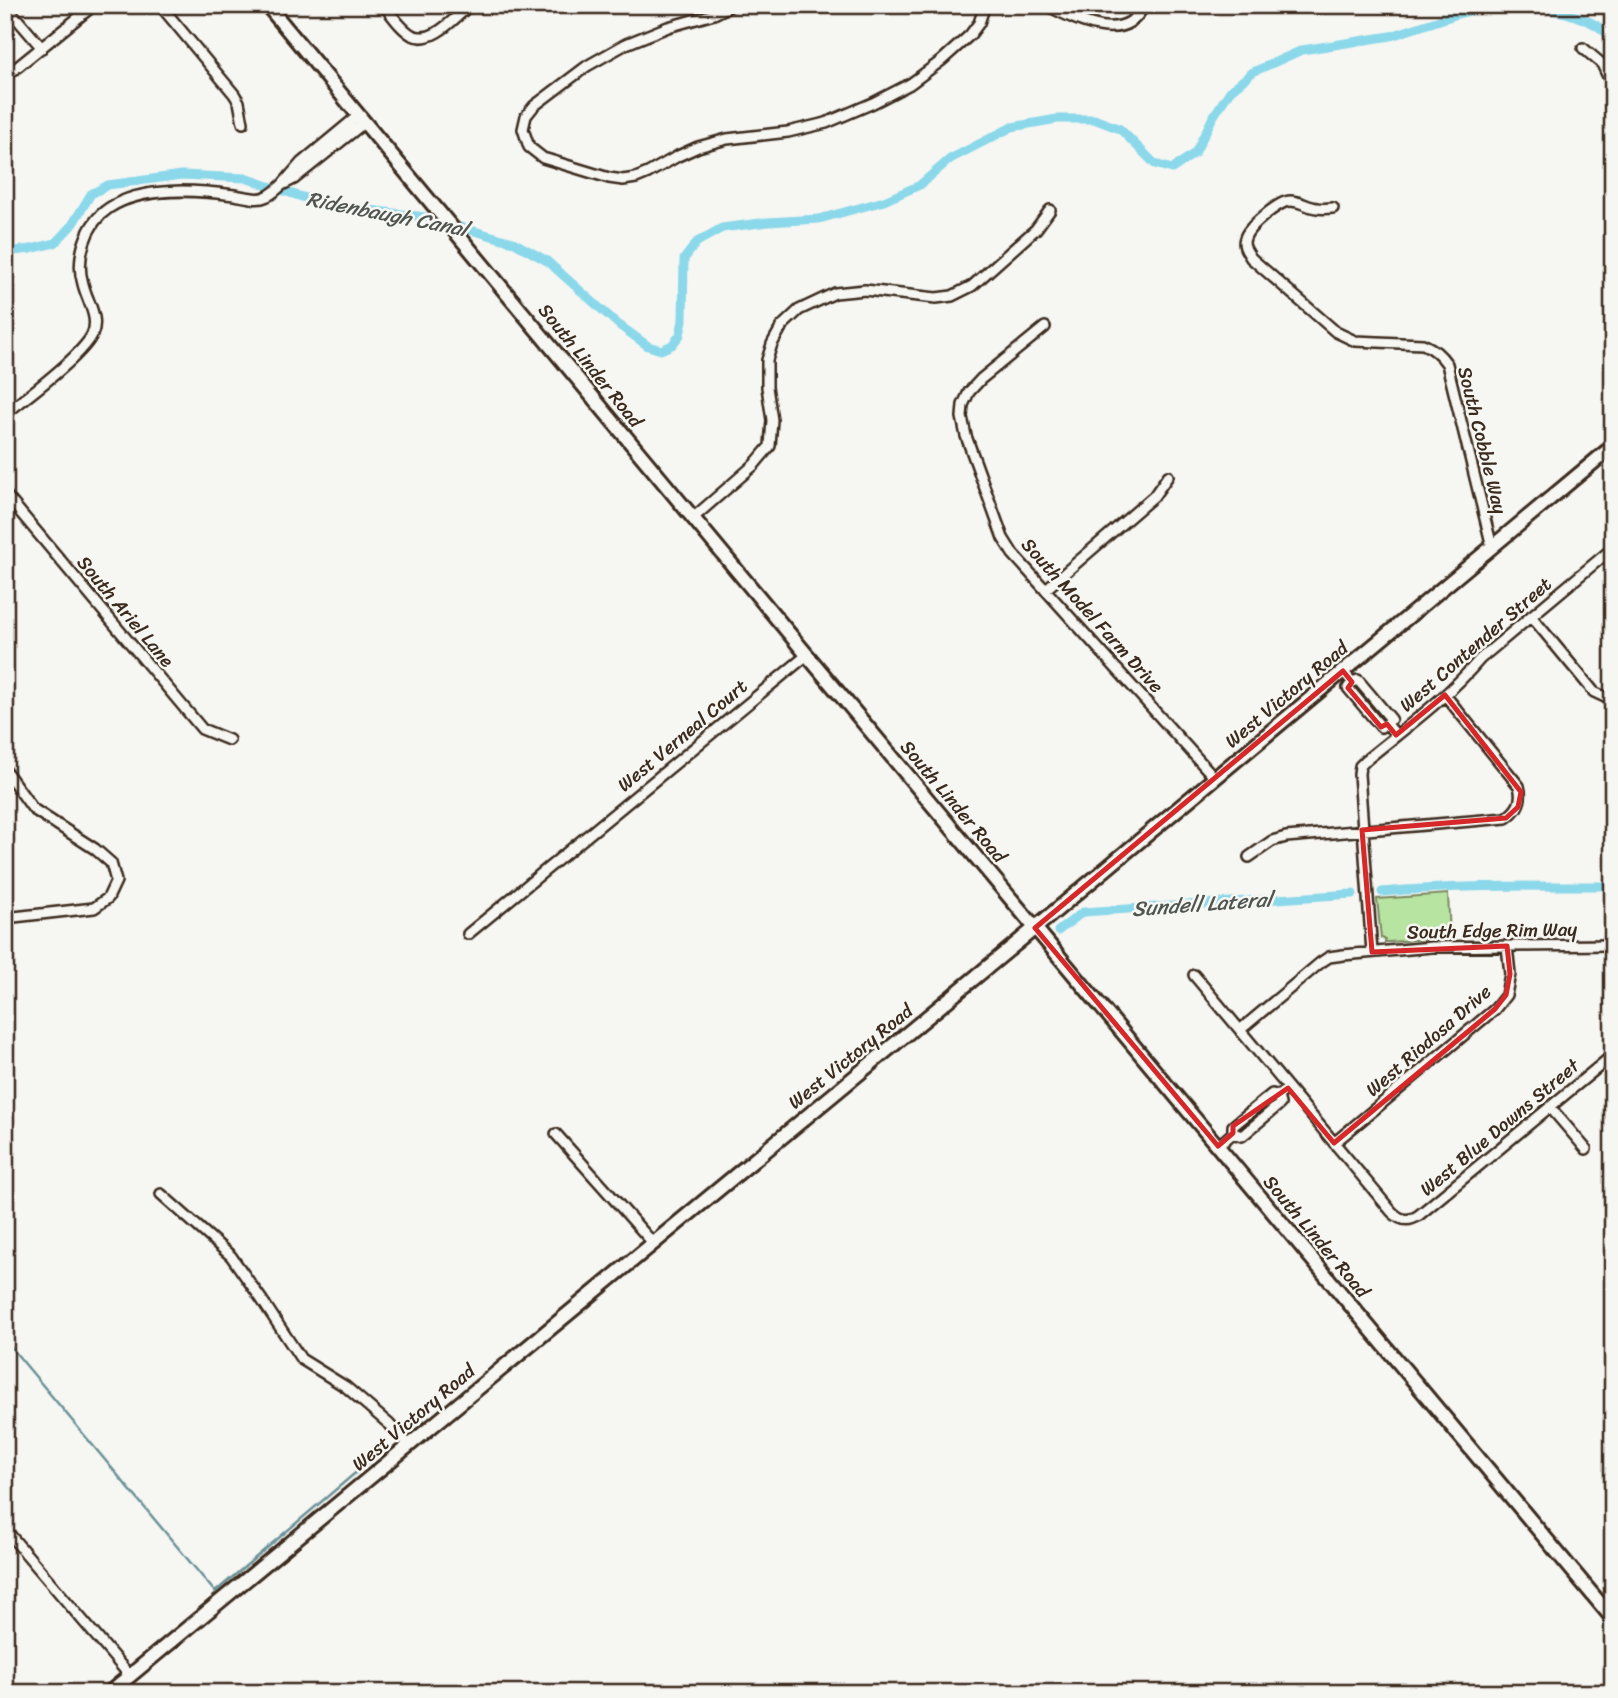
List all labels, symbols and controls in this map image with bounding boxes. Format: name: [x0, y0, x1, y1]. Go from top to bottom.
water label: Ridenbaugh Canal: [303, 180, 476, 249]
street label: South Linder Road: [530, 296, 653, 437]
street label: South Cobble Way: [1448, 363, 1517, 518]
street label: South Model Farm Drive: [1013, 530, 1172, 701]
street label: South Ariel Lane: [69, 548, 183, 675]
street label: West Contender Street: [1391, 568, 1559, 720]
street label: West Victory Road: [1217, 631, 1357, 756]
street label: West Verneal Court: [610, 671, 755, 800]
street label: South Linder Road: [892, 732, 1017, 872]
water label: Sundell Lateral: [1131, 880, 1278, 928]
street label: South Edge Rim Way: [1407, 913, 1578, 948]
street label: West Riodosa Drive: [1358, 976, 1499, 1105]
street label: West Victory Road: [780, 994, 922, 1117]
street label: West Blue Downs Street: [1412, 1049, 1588, 1204]
street label: South Linder Road: [1255, 1167, 1380, 1307]
street label: West Victory Road: [344, 1354, 484, 1479]

